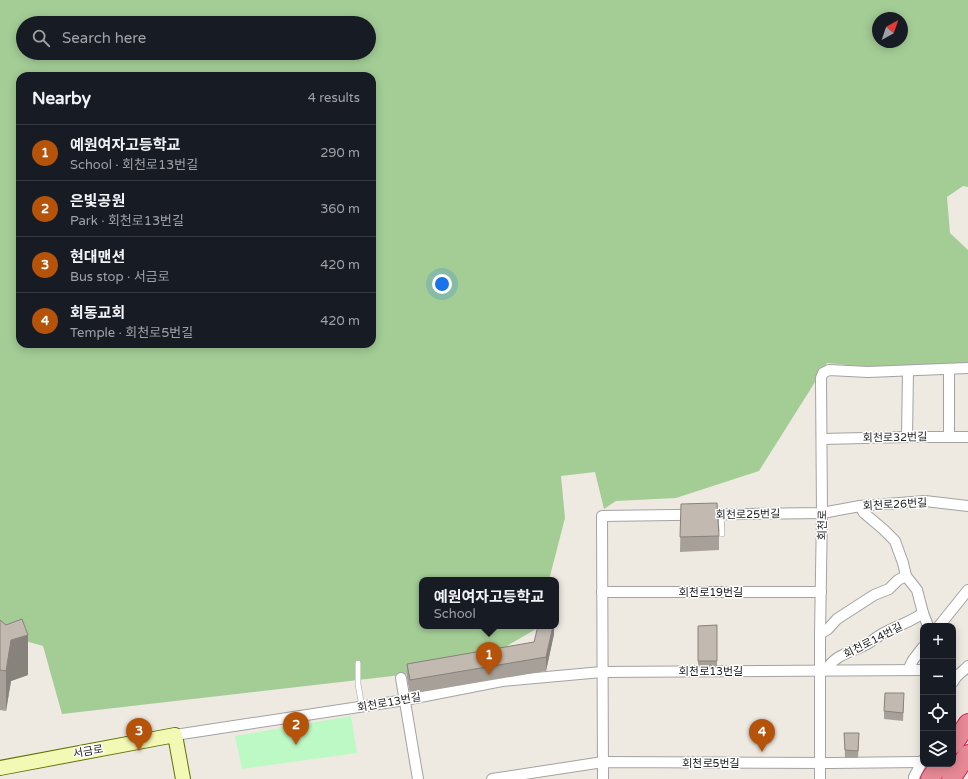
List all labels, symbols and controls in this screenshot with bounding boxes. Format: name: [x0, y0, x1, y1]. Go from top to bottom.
north arrow: [872, 12, 908, 48]
search box: [16, 16, 376, 60]
icon: search: [30, 27, 52, 49]
text: Search here: [62, 29, 146, 47]
text: Nearby: [32, 88, 91, 109]
text: 4 results: [308, 90, 360, 106]
text: 예원여자고등학교: [70, 136, 180, 154]
text: 1: [41, 145, 49, 161]
text: 290 m: [320, 145, 360, 161]
text: School · 회천로13번길: [70, 157, 198, 173]
text: 은빛공원: [70, 192, 125, 210]
text: 2: [41, 201, 49, 217]
text: 360 m: [320, 201, 360, 217]
text: Park · 회천로13번길: [70, 213, 184, 229]
text: 현대맨션: [70, 248, 125, 266]
text: 3: [41, 257, 49, 273]
text: 420 m: [320, 257, 360, 273]
text: Bus stop · 서금로: [70, 269, 170, 285]
your location: [432, 274, 452, 294]
text: 회동교회: [70, 304, 125, 322]
text: 4: [41, 313, 49, 329]
text: 420 m: [320, 313, 360, 329]
text: Temple · 회천로5번길: [70, 325, 193, 341]
street label: 회천로32번길: [863, 430, 927, 445]
street label: 회천로26번길: [863, 496, 928, 513]
street label: 회천로25번길: [716, 507, 780, 522]
street label: 회천로: [816, 510, 829, 540]
popup: [419, 577, 559, 629]
street label: 회천로19번길: [679, 586, 743, 599]
text: 예원여자고등학교: [434, 588, 544, 606]
text: School: [434, 606, 476, 622]
street label: 회천로14번길: [842, 620, 905, 661]
map controls: [920, 623, 956, 767]
button: +: [920, 623, 956, 659]
pin: 1: [476, 642, 502, 675]
button: −: [920, 659, 956, 695]
street label: 회천로13번길: [679, 665, 743, 678]
street label: 회천로13번길: [356, 690, 422, 714]
button: locate: [920, 695, 956, 731]
pin: 2: [283, 712, 309, 745]
pin: 3: [126, 718, 152, 751]
pin: 4: [749, 719, 775, 752]
button: layers: [920, 731, 956, 767]
street label: 서금로: [72, 742, 104, 761]
street label: 회천로5번길: [682, 757, 740, 770]

